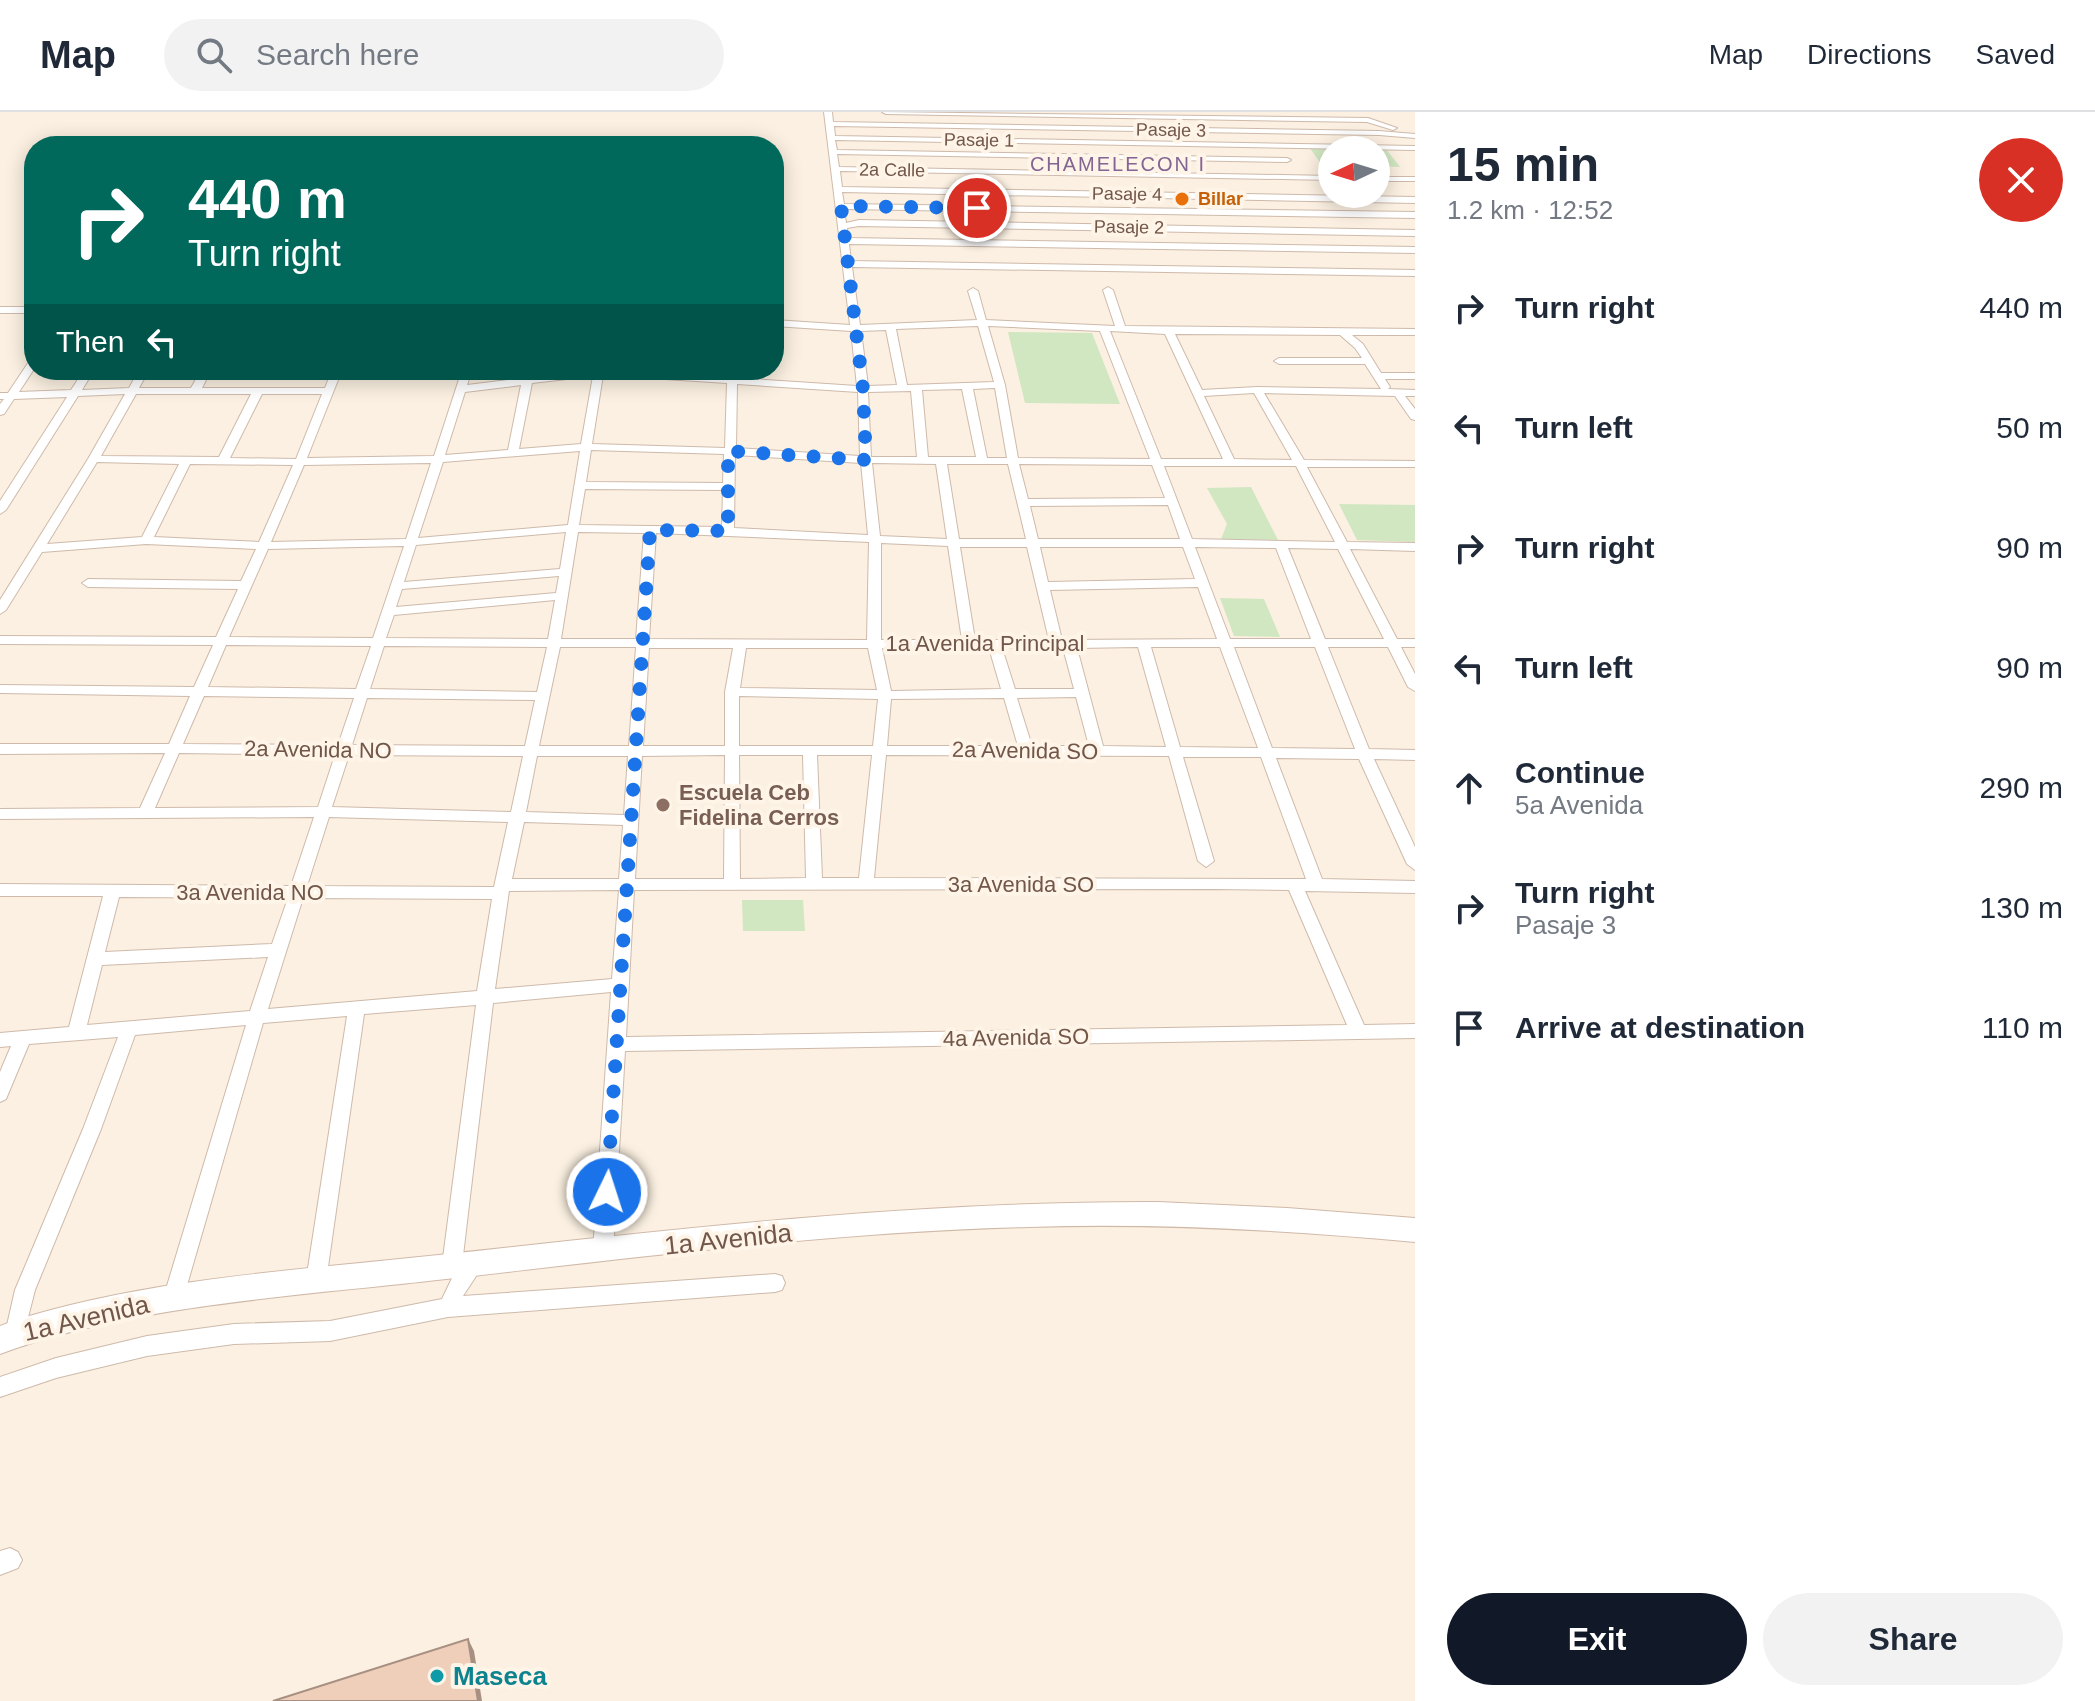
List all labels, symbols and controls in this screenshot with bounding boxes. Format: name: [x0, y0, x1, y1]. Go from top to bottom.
search box: [164, 19, 724, 91]
icon: search: [192, 33, 236, 77]
text: Map: [40, 34, 116, 76]
text: Search here: [256, 38, 419, 71]
text: Map: [1709, 39, 1763, 70]
text: Directions: [1807, 39, 1932, 70]
text: Saved: [1976, 39, 2055, 70]
street label: Pasaje 3: [1136, 119, 1206, 141]
street label: Pasaje 1: [944, 129, 1014, 151]
north arrow: [1318, 136, 1390, 208]
map controls: [1318, 136, 1390, 208]
text: 15 min: [1447, 138, 1599, 191]
button: close: [1979, 138, 2063, 222]
district label: CHAMELECON I: [1030, 153, 1206, 175]
street label: 2a Calle: [859, 159, 925, 181]
text: 440 m: [188, 167, 347, 230]
icon: right: [56, 168, 160, 272]
pin: [943, 174, 1011, 242]
street label: Pasaje 4: [1092, 183, 1162, 205]
icon: arrive: [955, 186, 999, 230]
place label: Billar: [1198, 189, 1243, 209]
marker: Billar: [1173, 190, 1191, 208]
text: 1.2 km · 12:52: [1447, 195, 1613, 225]
street label: Pasaje 2: [1094, 216, 1164, 238]
text: Turn right: [188, 233, 341, 274]
icon: right: [1447, 286, 1491, 330]
text: Turn right: [1515, 291, 1654, 324]
text: 440 m: [1980, 291, 2063, 324]
icon: left: [140, 320, 184, 364]
text: Then: [56, 325, 124, 358]
icon: left: [1447, 406, 1491, 450]
text: Turn left: [1515, 411, 1633, 444]
text: 50 m: [1996, 411, 2063, 444]
icon: right: [1447, 526, 1491, 570]
text: Turn right: [1515, 531, 1654, 564]
text: 90 m: [1996, 531, 2063, 564]
street label: 1a Avenida Principal: [886, 631, 1084, 656]
icon: left: [1447, 646, 1491, 690]
text: Turn left: [1515, 651, 1633, 684]
text: 90 m: [1996, 651, 2063, 684]
street label: 2a Avenida NO: [244, 736, 392, 763]
street label: 2a Avenida SO: [952, 737, 1098, 764]
text: Continue: [1515, 756, 1645, 789]
icon: ahead: [1447, 766, 1491, 810]
text: 290 m: [1980, 771, 2063, 804]
place label: Escuela Ceb Fidelina Cerros: [679, 780, 839, 830]
text: 5a Avenida: [1515, 790, 1643, 820]
marker: Escuela Ceb Fidelina Cerros: [654, 796, 672, 814]
street label: 3a Avenida SO: [948, 872, 1094, 897]
text: Turn right: [1515, 876, 1654, 909]
street label: 3a Avenida NO: [176, 880, 324, 905]
icon: right: [1447, 886, 1491, 930]
text: 130 m: [1980, 891, 2063, 924]
text: Pasaje 3: [1515, 910, 1616, 940]
icon: arrive: [1447, 1006, 1491, 1050]
text: Arrive at destination: [1515, 1011, 1805, 1044]
text: 110 m: [1982, 1011, 2063, 1044]
street label: 4a Avenida SO: [943, 1024, 1089, 1051]
position arrow: [565, 1150, 649, 1234]
street label: 1a Avenida: [663, 1217, 794, 1261]
street label: 1a Avenida: [20, 1289, 152, 1347]
button: Exit: [1447, 1593, 1747, 1685]
button: Share: [1763, 1593, 2063, 1685]
place label: Maseca: [453, 1661, 547, 1691]
marker: Maseca: [428, 1667, 446, 1685]

